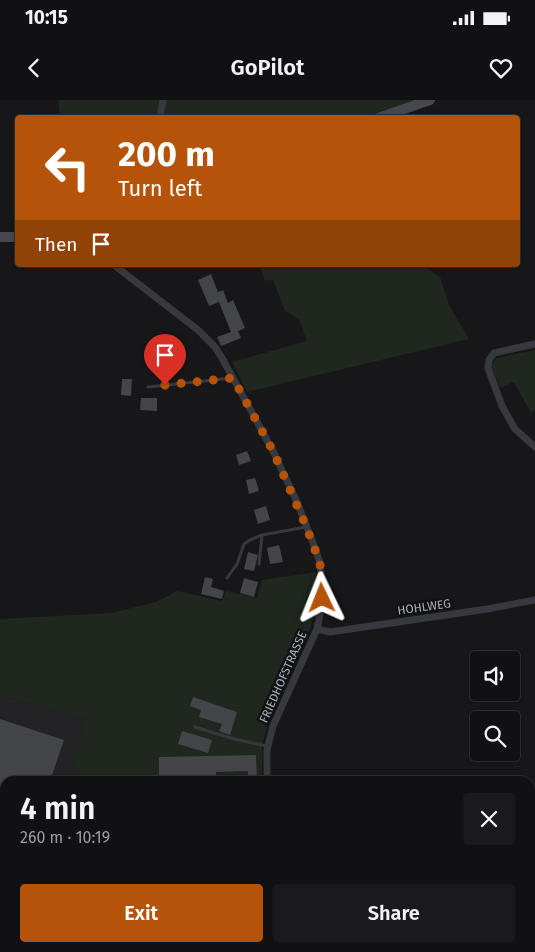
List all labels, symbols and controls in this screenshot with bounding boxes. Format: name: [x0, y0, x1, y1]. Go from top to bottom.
text: 10:15: [25, 6, 68, 29]
icon: back: [20, 54, 48, 82]
text: GoPilot: [231, 54, 304, 81]
icon: heart: [487, 54, 515, 82]
text: 200 m: [118, 133, 215, 175]
icon: left: [35, 135, 100, 200]
text: Turn left: [118, 175, 202, 202]
icon: arrive: [87, 230, 115, 258]
text: Then: [35, 233, 77, 256]
pin: [144, 334, 186, 385]
icon: arrive: [151, 341, 179, 369]
position arrow: [295, 571, 347, 623]
street label: HOHLWEG: [396, 596, 452, 618]
street label: FRIEDHOFSTRASSE: [256, 629, 310, 725]
map controls: [470, 651, 520, 761]
button: sound: [470, 651, 520, 701]
button: search: [470, 711, 520, 761]
text: 4 min: [20, 791, 95, 827]
button: close: [463, 793, 515, 845]
text: 260 m · 10:19: [20, 828, 110, 847]
button: Exit: [20, 884, 263, 942]
button: Share: [273, 884, 515, 942]

